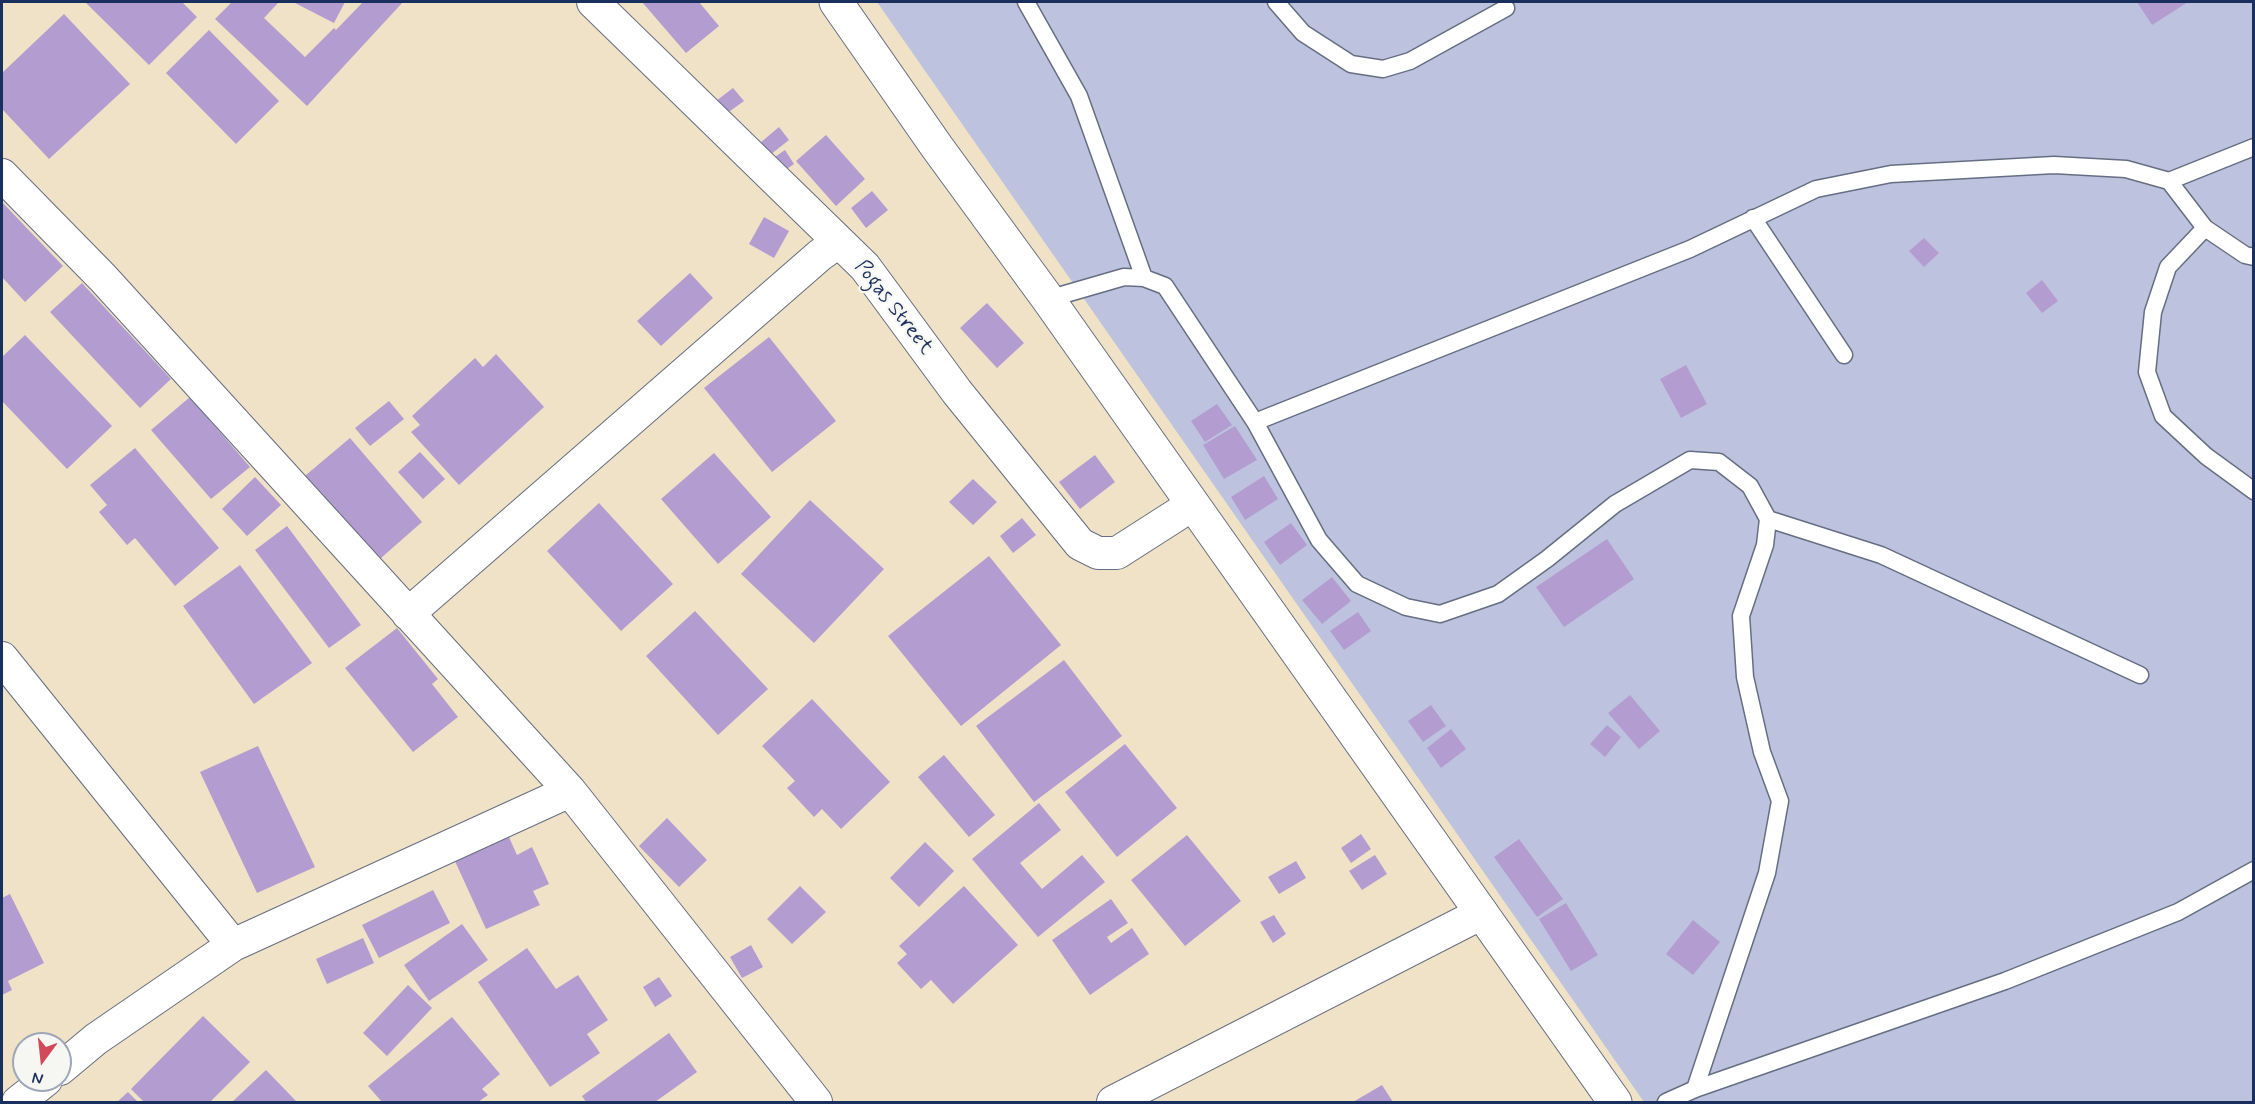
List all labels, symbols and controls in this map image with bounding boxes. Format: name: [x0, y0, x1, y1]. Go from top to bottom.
street label: Pogas Street: [848, 256, 938, 360]
north arrow: [12, 1032, 72, 1092]
text: N: [30, 1066, 46, 1089]

